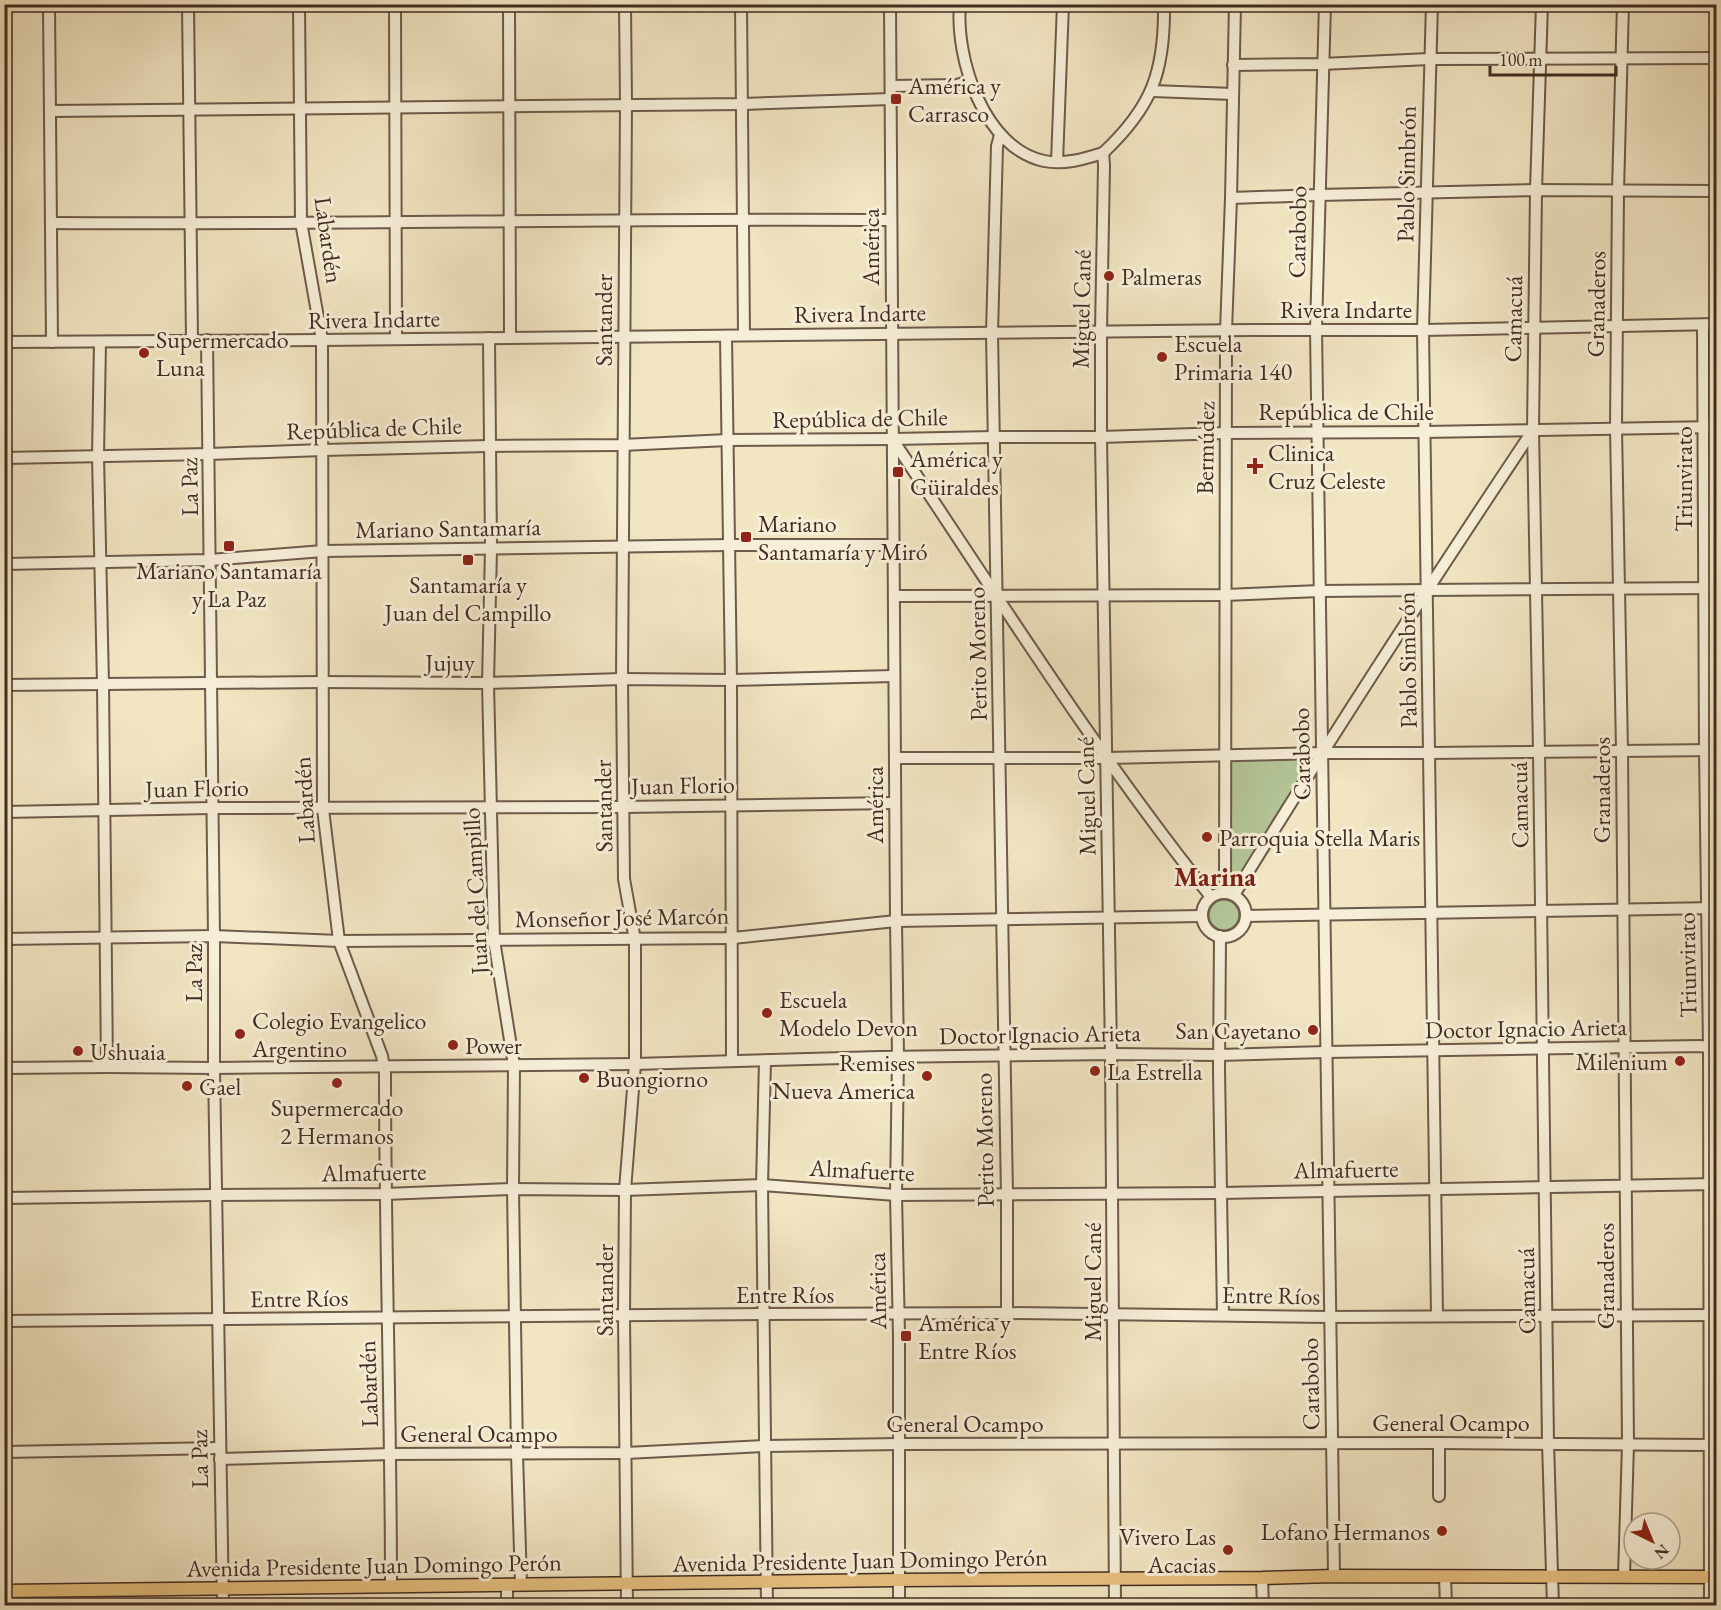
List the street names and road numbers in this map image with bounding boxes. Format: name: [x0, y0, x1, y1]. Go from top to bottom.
street label: Pablo Simbrón: [1389, 105, 1423, 243]
street label: Carabobo: [1281, 185, 1313, 279]
street label: Labardén: [308, 195, 350, 286]
street label: América: [855, 208, 886, 287]
street label: Miguel Cané: [1064, 249, 1098, 369]
street label: Granaderos: [1580, 250, 1612, 358]
street label: Santander: [588, 274, 619, 366]
street label: Camacuá: [1497, 275, 1529, 363]
street label: Rivera Indarte: [1280, 294, 1412, 325]
street label: Rivera Indarte: [794, 296, 926, 330]
street label: Rivera Indarte: [308, 302, 440, 336]
street label: República de Chile: [1258, 396, 1434, 427]
street label: República de Chile: [772, 401, 948, 435]
street label: Bermúdez: [1189, 401, 1221, 495]
street label: República de Chile: [286, 409, 462, 447]
street label: Triunvirato: [1668, 426, 1699, 532]
street label: La Paz: [173, 457, 205, 517]
street label: Mariano Santamaría: [355, 511, 542, 545]
street label: Perito Moreno: [960, 586, 994, 722]
street label: Pablo Simbrón: [1390, 591, 1424, 729]
street label: Jujuy: [423, 647, 475, 678]
street label: Carabobo: [1285, 707, 1317, 801]
street label: Miguel Cané: [1069, 736, 1103, 856]
street label: Granaderos: [1586, 737, 1617, 843]
street label: Labardén: [286, 755, 322, 844]
street label: Santander: [587, 759, 619, 853]
street label: Camacuá: [1503, 761, 1535, 849]
street label: América: [859, 766, 890, 845]
street label: Juan Florio: [629, 769, 735, 801]
street label: Juan Florio: [143, 772, 249, 804]
street label: Juan del Campillo: [455, 807, 495, 977]
street label: Monseñor José Marcón: [514, 900, 730, 934]
street label: Triunvirato: [1671, 912, 1703, 1018]
street label: La Paz: [178, 944, 209, 1002]
street label: Doctor Ignacio Arieta: [1425, 1011, 1628, 1045]
street label: Doctor Ignacio Arieta: [939, 1017, 1142, 1051]
street label: Perito Moreno: [967, 1072, 1001, 1208]
street label: Almafuerte: [808, 1152, 915, 1188]
street label: Almafuerte: [1292, 1153, 1399, 1185]
street label: Almafuerte: [320, 1156, 427, 1188]
street label: Miguel Cané: [1077, 1222, 1108, 1342]
street label: Granaderos: [1590, 1223, 1621, 1329]
street label: Santander: [589, 1244, 620, 1336]
street label: Camacuá: [1510, 1247, 1542, 1335]
street label: América: [861, 1252, 893, 1331]
street label: Entre Ríos: [736, 1279, 834, 1310]
street label: Entre Ríos: [1221, 1279, 1321, 1311]
street label: Entre Ríos: [249, 1282, 349, 1314]
street label: Carabobo: [1294, 1337, 1326, 1431]
street label: Labardén: [351, 1340, 385, 1428]
street label: General Ocampo: [1372, 1407, 1530, 1438]
street label: General Ocampo: [886, 1408, 1044, 1439]
street label: General Ocampo: [400, 1418, 558, 1449]
street label: La Paz: [183, 1429, 215, 1489]
street label: Avenida Presidente Juan Domingo Perón: [671, 1541, 1048, 1579]
street label: Avenida Presidente Juan Domingo Perón: [185, 1546, 562, 1584]

